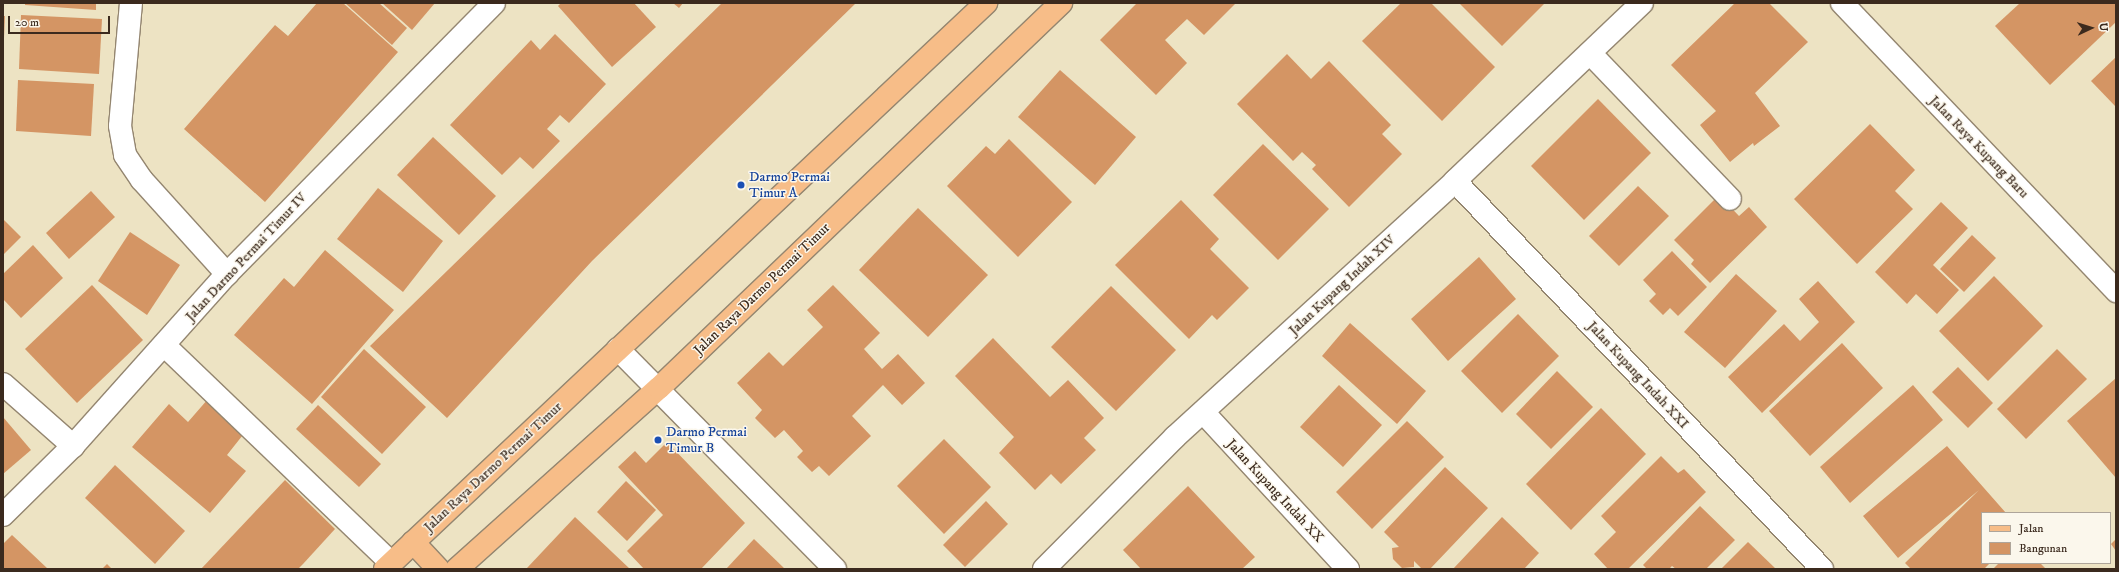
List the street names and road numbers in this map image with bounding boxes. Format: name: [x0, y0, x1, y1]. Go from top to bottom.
street label: Jalan Raya Kupang Baru: [1926, 92, 2032, 202]
street label: Jalan Darmo Permai Timur IV: [182, 189, 310, 325]
street label: Jalan Raya Darmo Permai Timur: [690, 219, 834, 359]
street label: Jalan Kupang Indah XIV: [1285, 231, 1399, 339]
street label: Jalan Kupang Indah XXI: [1584, 318, 1692, 432]
street label: Jalan Raya Darmo Permai Timur: [420, 398, 566, 536]
street label: Jalan Kupang Indah XX: [1223, 436, 1327, 546]

